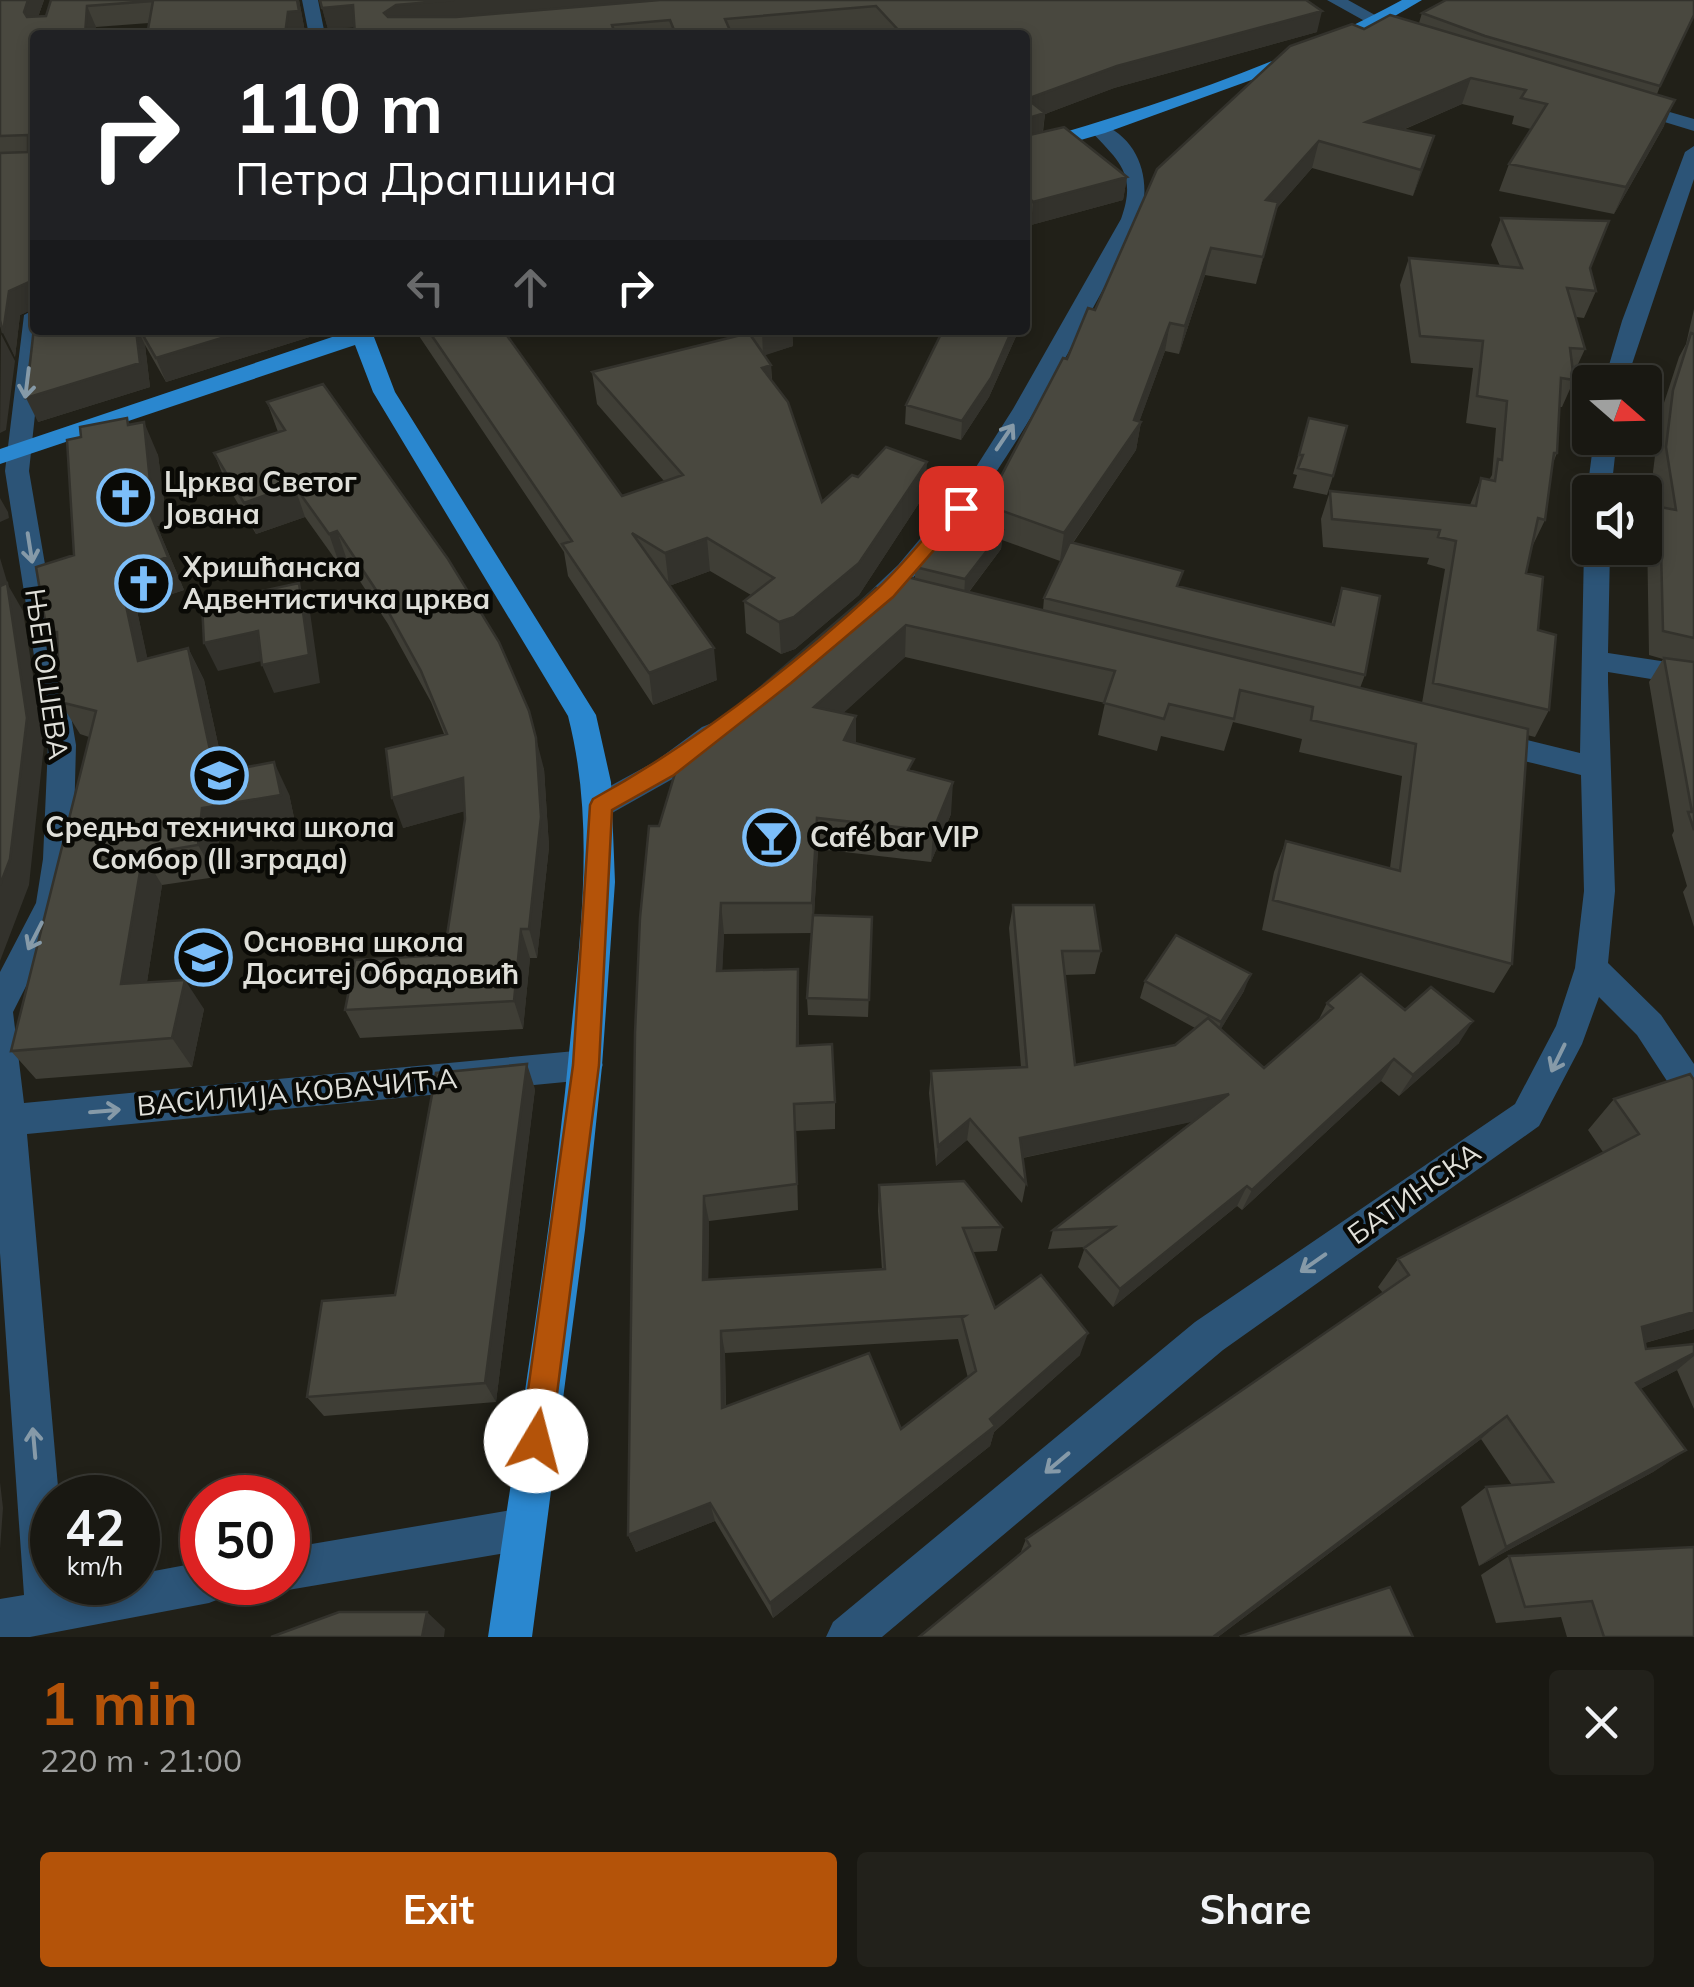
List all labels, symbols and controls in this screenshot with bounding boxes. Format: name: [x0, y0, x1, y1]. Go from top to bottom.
text: 110 m: [235, 63, 443, 151]
icon: right: [70, 70, 200, 200]
text: Петра Драпшина: [235, 150, 617, 206]
icon: left: [398, 260, 453, 315]
icon: ahead: [503, 260, 558, 315]
icon: right: [608, 260, 663, 315]
north arrow: [1572, 365, 1662, 455]
map controls: [1572, 365, 1662, 565]
one-way arrow: [17, 367, 36, 399]
one-way arrow: [994, 424, 1015, 452]
place label: Црква Светог Јована: [164, 464, 357, 531]
pin: [919, 466, 1004, 551]
church icon: Црква Светог Јована: [95, 468, 155, 528]
button: sound: [1572, 475, 1662, 565]
icon: arrive: [934, 481, 989, 536]
one-way arrow: [21, 531, 39, 564]
place label: Хришћанска Адвентистичка црква: [182, 549, 490, 616]
church icon: Хришћанска Адвентистичка црква: [114, 553, 174, 613]
street label: ЊЕГОШЕВА: [18, 586, 77, 762]
school or university icon: Средња техничка школа Сомбор (II зграда): [190, 746, 250, 806]
bar icon: Café bar VIP: [741, 807, 801, 867]
place label: Средња техничка школа Сомбор (II зграда): [45, 809, 395, 876]
place label: Café bar VIP: [810, 819, 979, 854]
one-way arrow: [25, 920, 44, 950]
place label: Основна школа Доситеј Обрадовић: [243, 924, 519, 991]
school or university icon: Основна школа Доситеј Обрадовић: [174, 928, 234, 988]
one-way arrow: [1548, 1043, 1567, 1073]
street label: ВАСИЛИЈА КОВАЧИЋА: [135, 1060, 459, 1123]
one-way arrow: [89, 1101, 121, 1120]
street label: БАТИНСКА: [1341, 1134, 1487, 1251]
one-way arrow: [1300, 1252, 1328, 1273]
position arrow: [484, 1389, 588, 1493]
one-way arrow: [24, 1428, 43, 1460]
one-way arrow: [1044, 1451, 1070, 1473]
speed limit sign: 50: [180, 1475, 310, 1605]
text: 42: [65, 1496, 125, 1559]
text: km/h: [67, 1550, 123, 1581]
text: 1 min: [40, 1665, 198, 1740]
button: close: [1549, 1670, 1654, 1775]
text: 220 m · 21:00: [40, 1740, 242, 1780]
button: Exit: [40, 1852, 837, 1967]
button: Share: [857, 1852, 1654, 1967]

